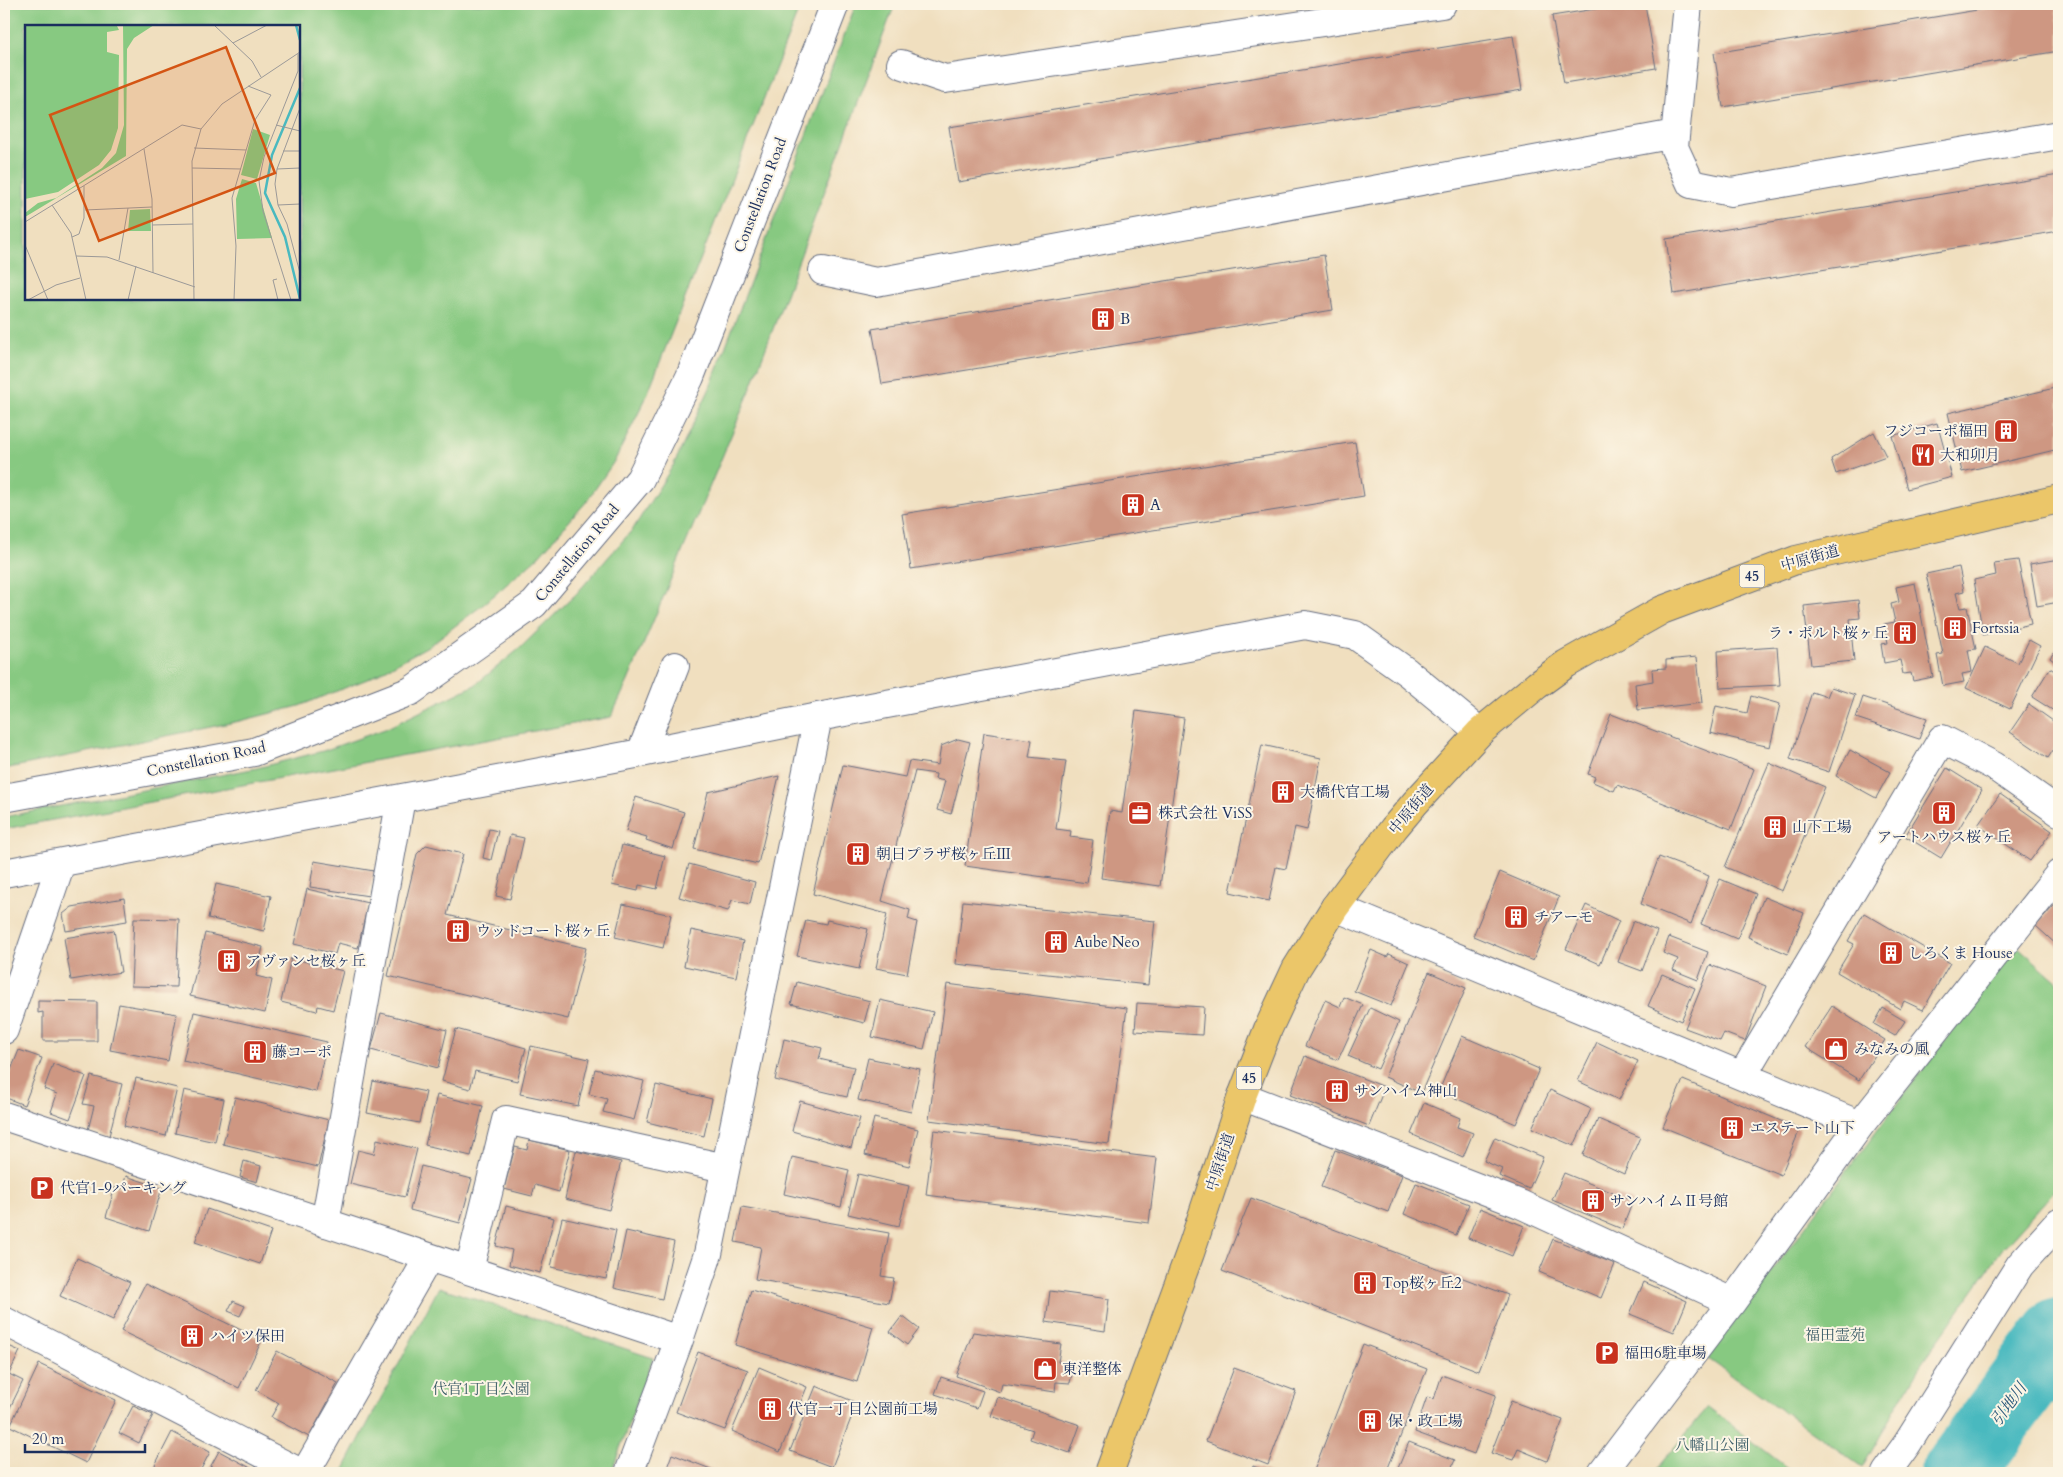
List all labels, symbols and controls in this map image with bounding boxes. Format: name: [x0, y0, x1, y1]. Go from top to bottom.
inset map: [25, 25, 300, 300]
street label: Constellation Road: [729, 135, 791, 255]
building icon: B: [1090, 306, 1116, 332]
place label: B: [1120, 309, 1130, 329]
building icon: フジコーポ福田: [1993, 418, 2019, 444]
place label: フジコーポ福田: [1884, 421, 1988, 441]
restaurant icon: 大和卯月: [1910, 442, 1936, 468]
place label: 大和卯月: [1940, 445, 2000, 465]
building icon: A: [1120, 492, 1146, 518]
place label: A: [1150, 495, 1161, 515]
street label: Constellation Road: [530, 500, 624, 606]
street label: 中原街道: [1778, 540, 1842, 576]
road number: 45: [1740, 564, 1764, 588]
building icon: Fortssia: [1942, 615, 1968, 641]
place label: Fortssia: [1972, 618, 2020, 638]
building icon: ラ・ポルト桜ヶ丘: [1892, 620, 1918, 646]
place label: ラ・ポルト桜ヶ丘: [1768, 623, 1888, 643]
street label: Constellation Road: [145, 737, 267, 781]
building icon: 大橋代官工場: [1270, 779, 1296, 805]
street label: 中原街道: [1384, 780, 1438, 838]
place label: 大橋代官工場: [1300, 782, 1390, 802]
office icon: 株式会社 ViSS: [1127, 800, 1153, 826]
building icon: アートハウス桜ヶ丘: [1931, 800, 1957, 826]
place label: 株式会社 ViSS: [1158, 803, 1252, 823]
building icon: 山下工場: [1762, 814, 1788, 840]
place label: 山下工場: [1792, 817, 1852, 837]
place label: アートハウス桜ヶ丘: [1877, 827, 2011, 847]
building icon: 朝日プラザ桜ヶ丘Ⅲ: [845, 841, 871, 867]
place label: 朝日プラザ桜ヶ丘Ⅲ: [876, 844, 1011, 864]
building icon: チアーモ: [1503, 904, 1529, 930]
place label: チアーモ: [1534, 907, 1594, 927]
building icon: ウッドコート桜ヶ丘: [445, 918, 471, 944]
place label: ウッドコート桜ヶ丘: [476, 921, 610, 941]
building icon: Aube Neo: [1043, 929, 1069, 955]
place label: Aube Neo: [1074, 932, 1140, 952]
building icon: しろくま House: [1878, 940, 1904, 966]
place label: しろくま House: [1908, 943, 2013, 963]
building icon: アヴァンセ桜ヶ丘: [216, 948, 242, 974]
place label: アヴァンセ桜ヶ丘: [246, 951, 366, 971]
shop icon: みなみの風: [1823, 1036, 1849, 1062]
building icon: 藤コーポ: [242, 1039, 268, 1065]
place label: みなみの風: [1854, 1039, 1929, 1059]
place label: 藤コーポ: [272, 1042, 332, 1062]
road number: 45: [1236, 1066, 1262, 1090]
building icon: サンハイム神山: [1324, 1078, 1350, 1104]
place label: サンハイム神山: [1354, 1081, 1457, 1101]
building icon: エステート山下: [1719, 1115, 1745, 1141]
place label: エステート山下: [1750, 1118, 1855, 1138]
street label: 中原街道: [1201, 1130, 1239, 1194]
parking icon: 代官1-9パーキング: [29, 1175, 55, 1201]
place label: 代官1-9パーキング: [60, 1178, 187, 1198]
building icon: サンハイムⅡ号館: [1580, 1188, 1606, 1214]
place label: サンハイムⅡ号館: [1610, 1191, 1728, 1211]
building icon: Top桜ヶ丘2: [1352, 1270, 1378, 1296]
place label: Top桜ヶ丘2: [1382, 1273, 1462, 1293]
building icon: ハイツ保田: [179, 1323, 205, 1349]
park label: 福田霊苑: [1805, 1325, 1865, 1345]
place label: ハイツ保田: [210, 1326, 285, 1346]
parking icon: 福田6駐車場: [1594, 1340, 1620, 1366]
place label: 福田6駐車場: [1624, 1343, 1707, 1363]
shop icon: 東洋整体: [1032, 1356, 1058, 1382]
place label: 東洋整体: [1062, 1359, 1122, 1379]
water label: 引地川: [1986, 1377, 2033, 1430]
park label: 代官1丁目公園: [432, 1379, 530, 1399]
building icon: 代官一丁目公園前工場: [757, 1396, 783, 1422]
place label: 代官一丁目公園前工場: [788, 1399, 938, 1419]
building icon: 保・政工場: [1357, 1408, 1383, 1434]
place label: 保・政工場: [1388, 1411, 1463, 1431]
scale bar: [25, 1422, 145, 1454]
text: 20 m: [32, 1429, 64, 1449]
park label: 八幡山公園: [1674, 1435, 1750, 1455]

